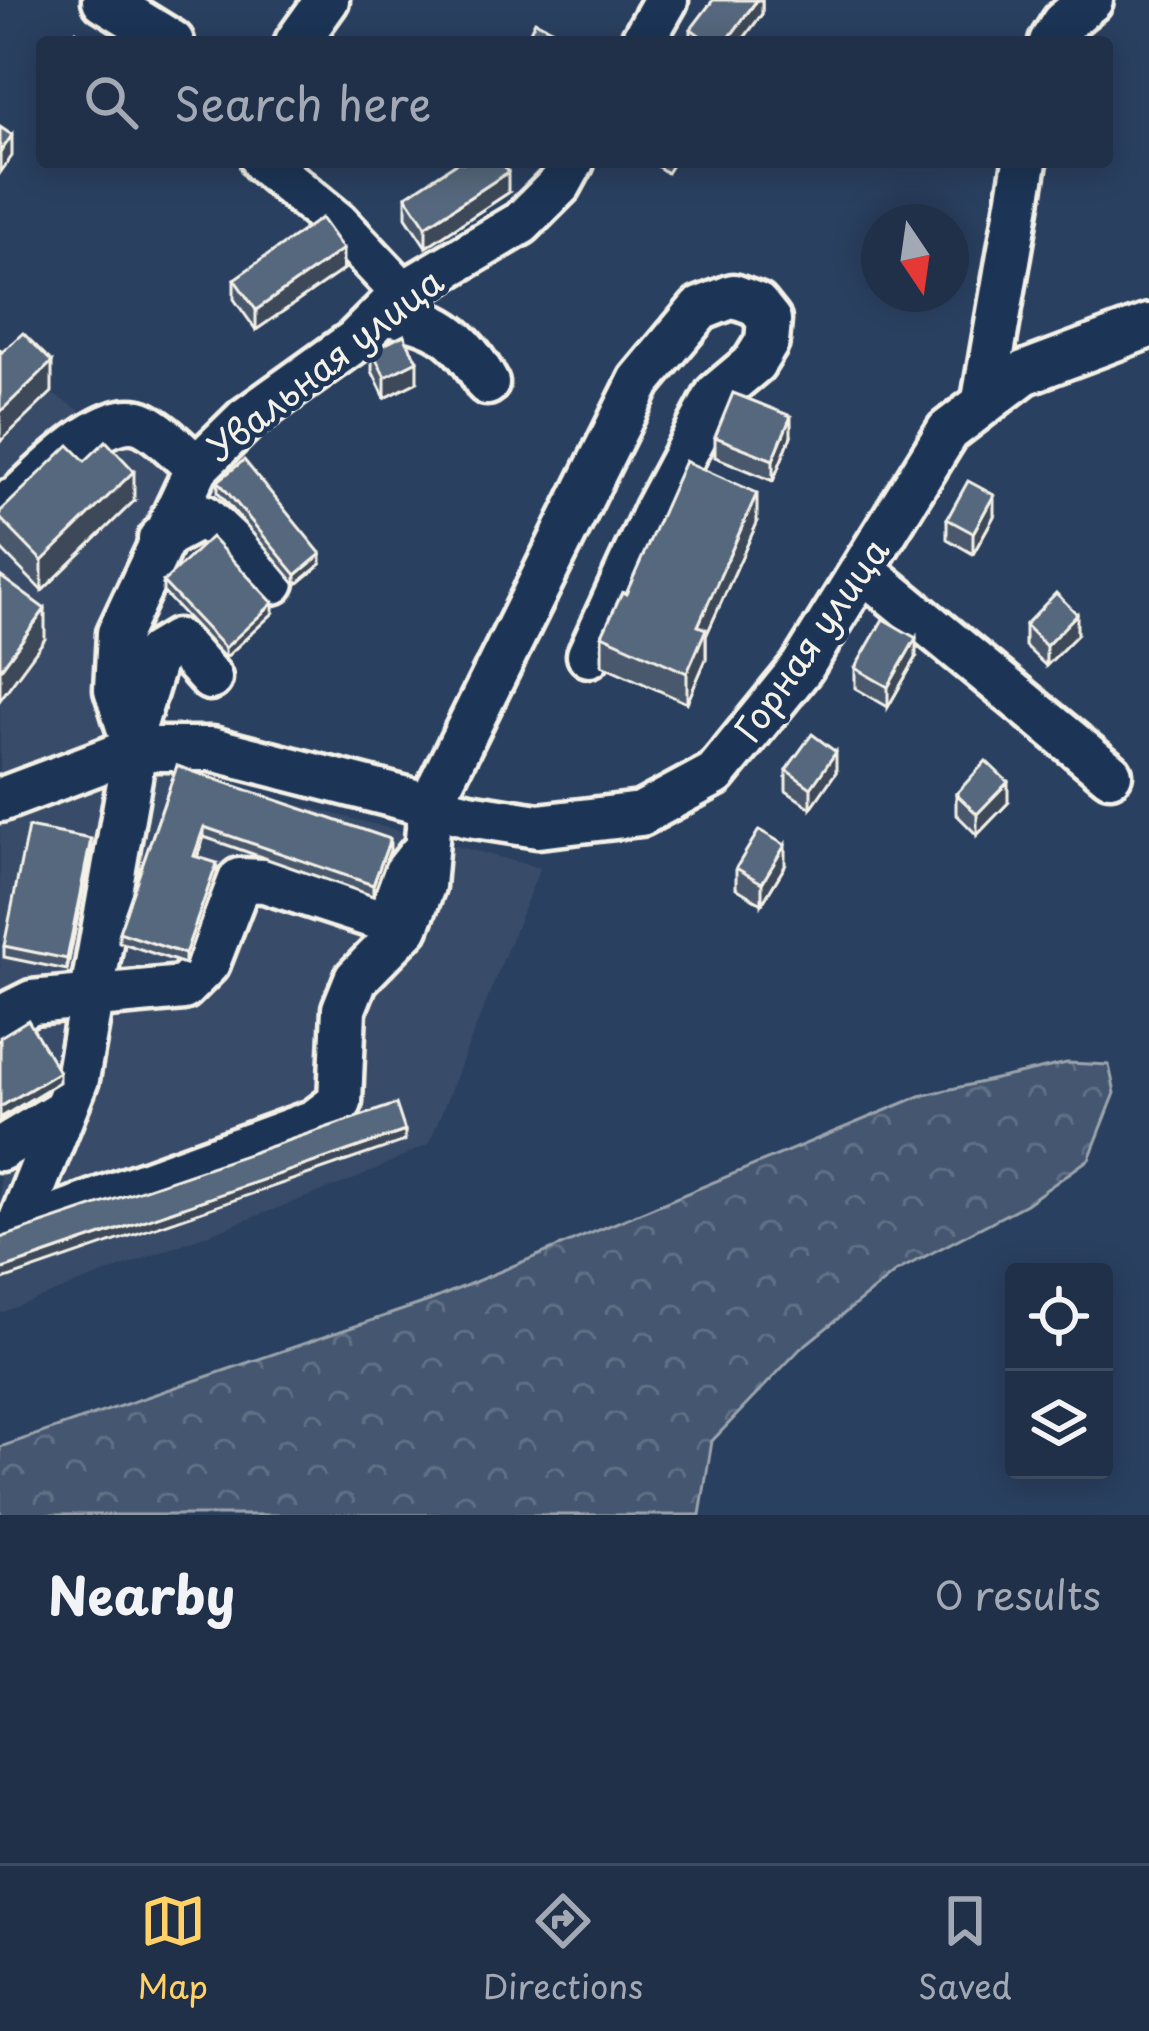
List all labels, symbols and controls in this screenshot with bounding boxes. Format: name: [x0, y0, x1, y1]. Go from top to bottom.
search box: [36, 36, 1113, 168]
text: Search here: [174, 68, 431, 136]
icon: search: [78, 69, 144, 135]
north arrow: [861, 204, 969, 312]
street label: Увальная улица: [194, 253, 454, 473]
street label: Горная улица: [720, 526, 901, 752]
map controls: [1005, 1263, 1113, 1479]
button: locate: [1005, 1263, 1113, 1371]
button: layers: [1005, 1371, 1113, 1479]
text: Nearby: [48, 1555, 235, 1632]
text: 0 results: [935, 1564, 1101, 1623]
tab: Map: [137, 1888, 208, 2010]
tab: Directions: [483, 1888, 643, 2010]
tab: Saved: [918, 1888, 1012, 2010]

